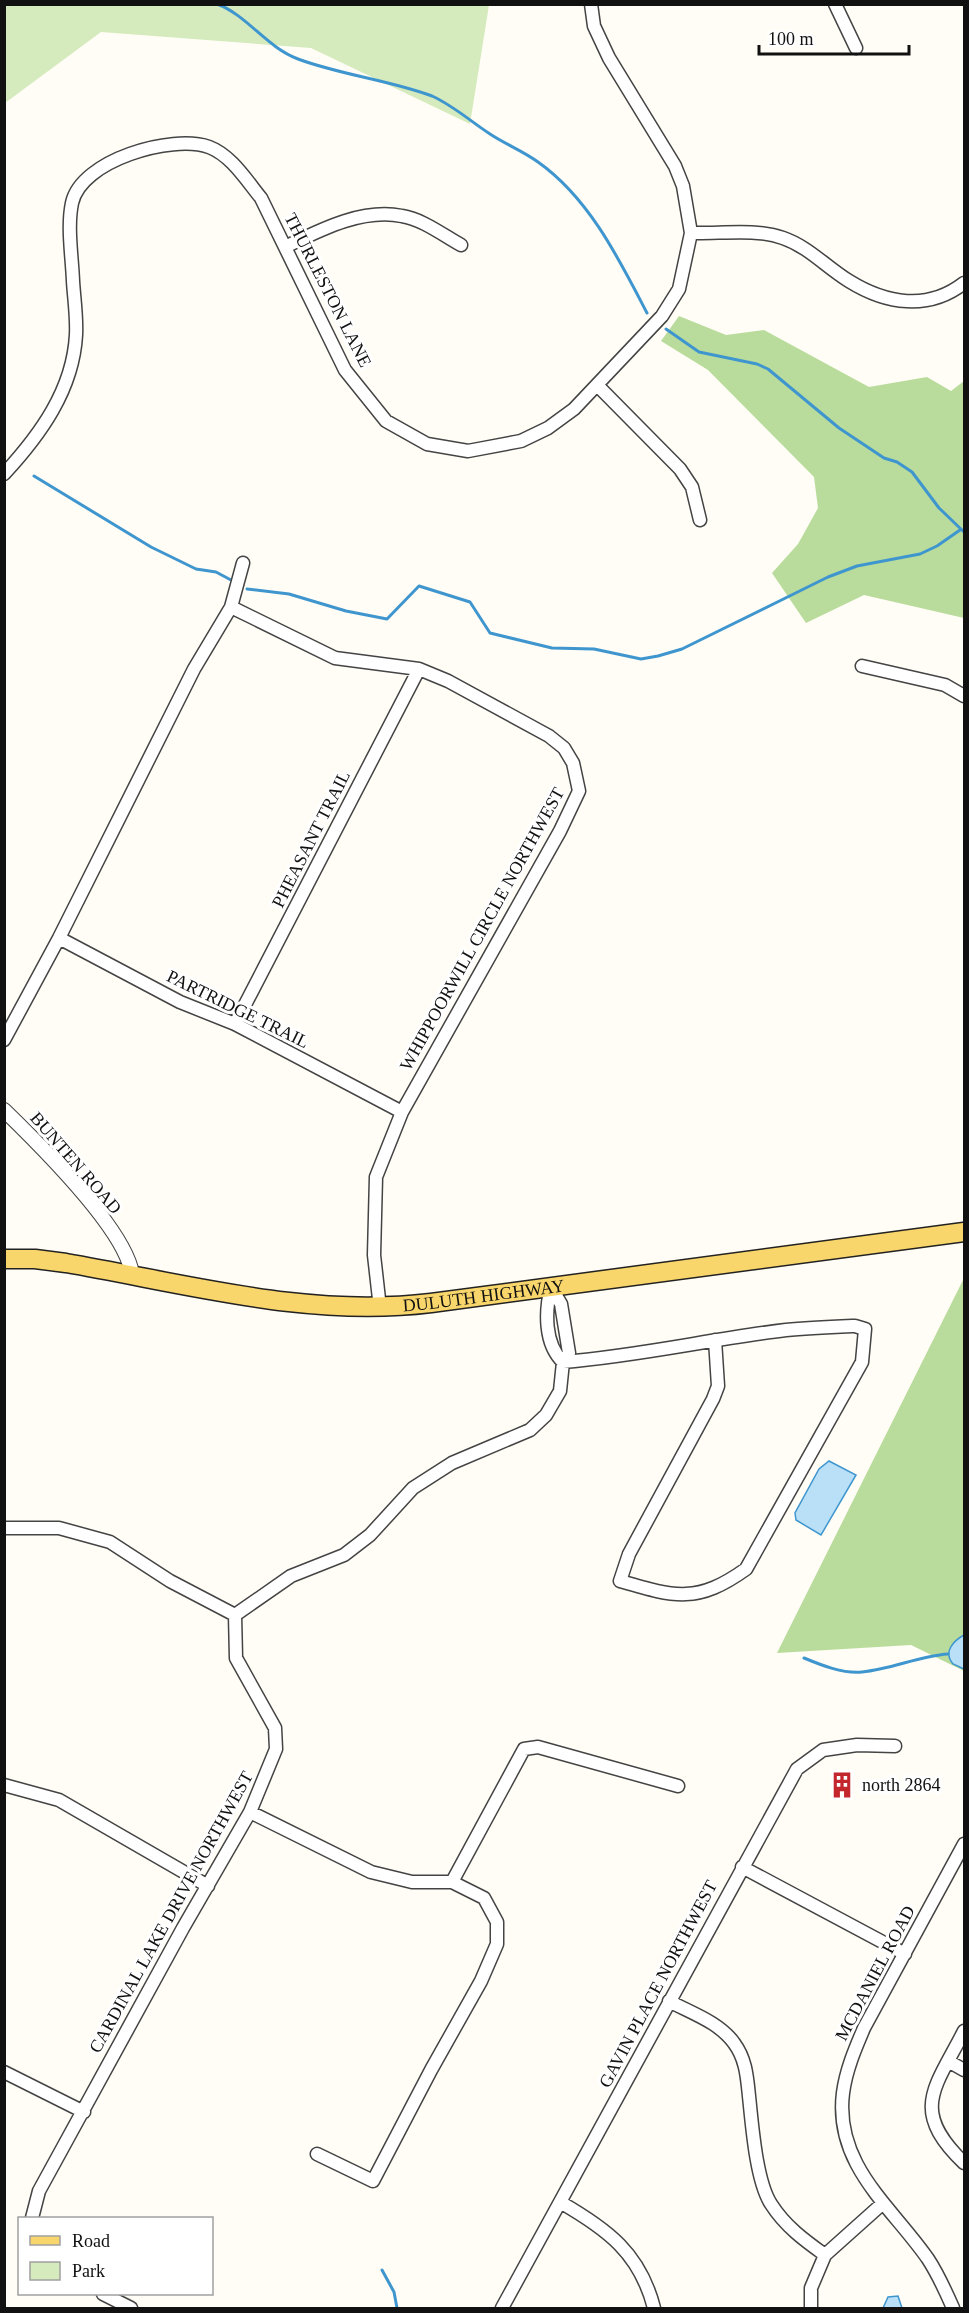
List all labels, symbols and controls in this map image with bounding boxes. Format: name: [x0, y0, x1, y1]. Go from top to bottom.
scale bar: [759, 18, 909, 56]
text: 100 m: [768, 29, 814, 49]
street label: THURLESTON LANE: [280, 210, 376, 370]
street label: PHEASANT TRAIL: [268, 767, 354, 911]
street label: WHIPPOORWILL CIRCLE NORTHWEST: [396, 784, 568, 1074]
street label: PARTRIDGE TRAIL: [164, 966, 312, 1052]
street label: BUNTEN ROAD: [26, 1108, 126, 1218]
street label: DULUTH HIGHWAY: [402, 1275, 566, 1316]
street label: CARDINAL LAKE DRIVE NORTHWEST: [85, 1768, 257, 2056]
building icon: north 2864: [827, 1770, 857, 1800]
place label: north 2864: [862, 1775, 941, 1795]
street label: GAVIN PLACE NORTHWEST: [595, 1877, 721, 2091]
street label: MCDANIEL ROAD: [831, 1902, 919, 2044]
legend: [18, 2217, 213, 2295]
text: Road: [72, 2231, 110, 2251]
text: Park: [72, 2261, 105, 2281]

